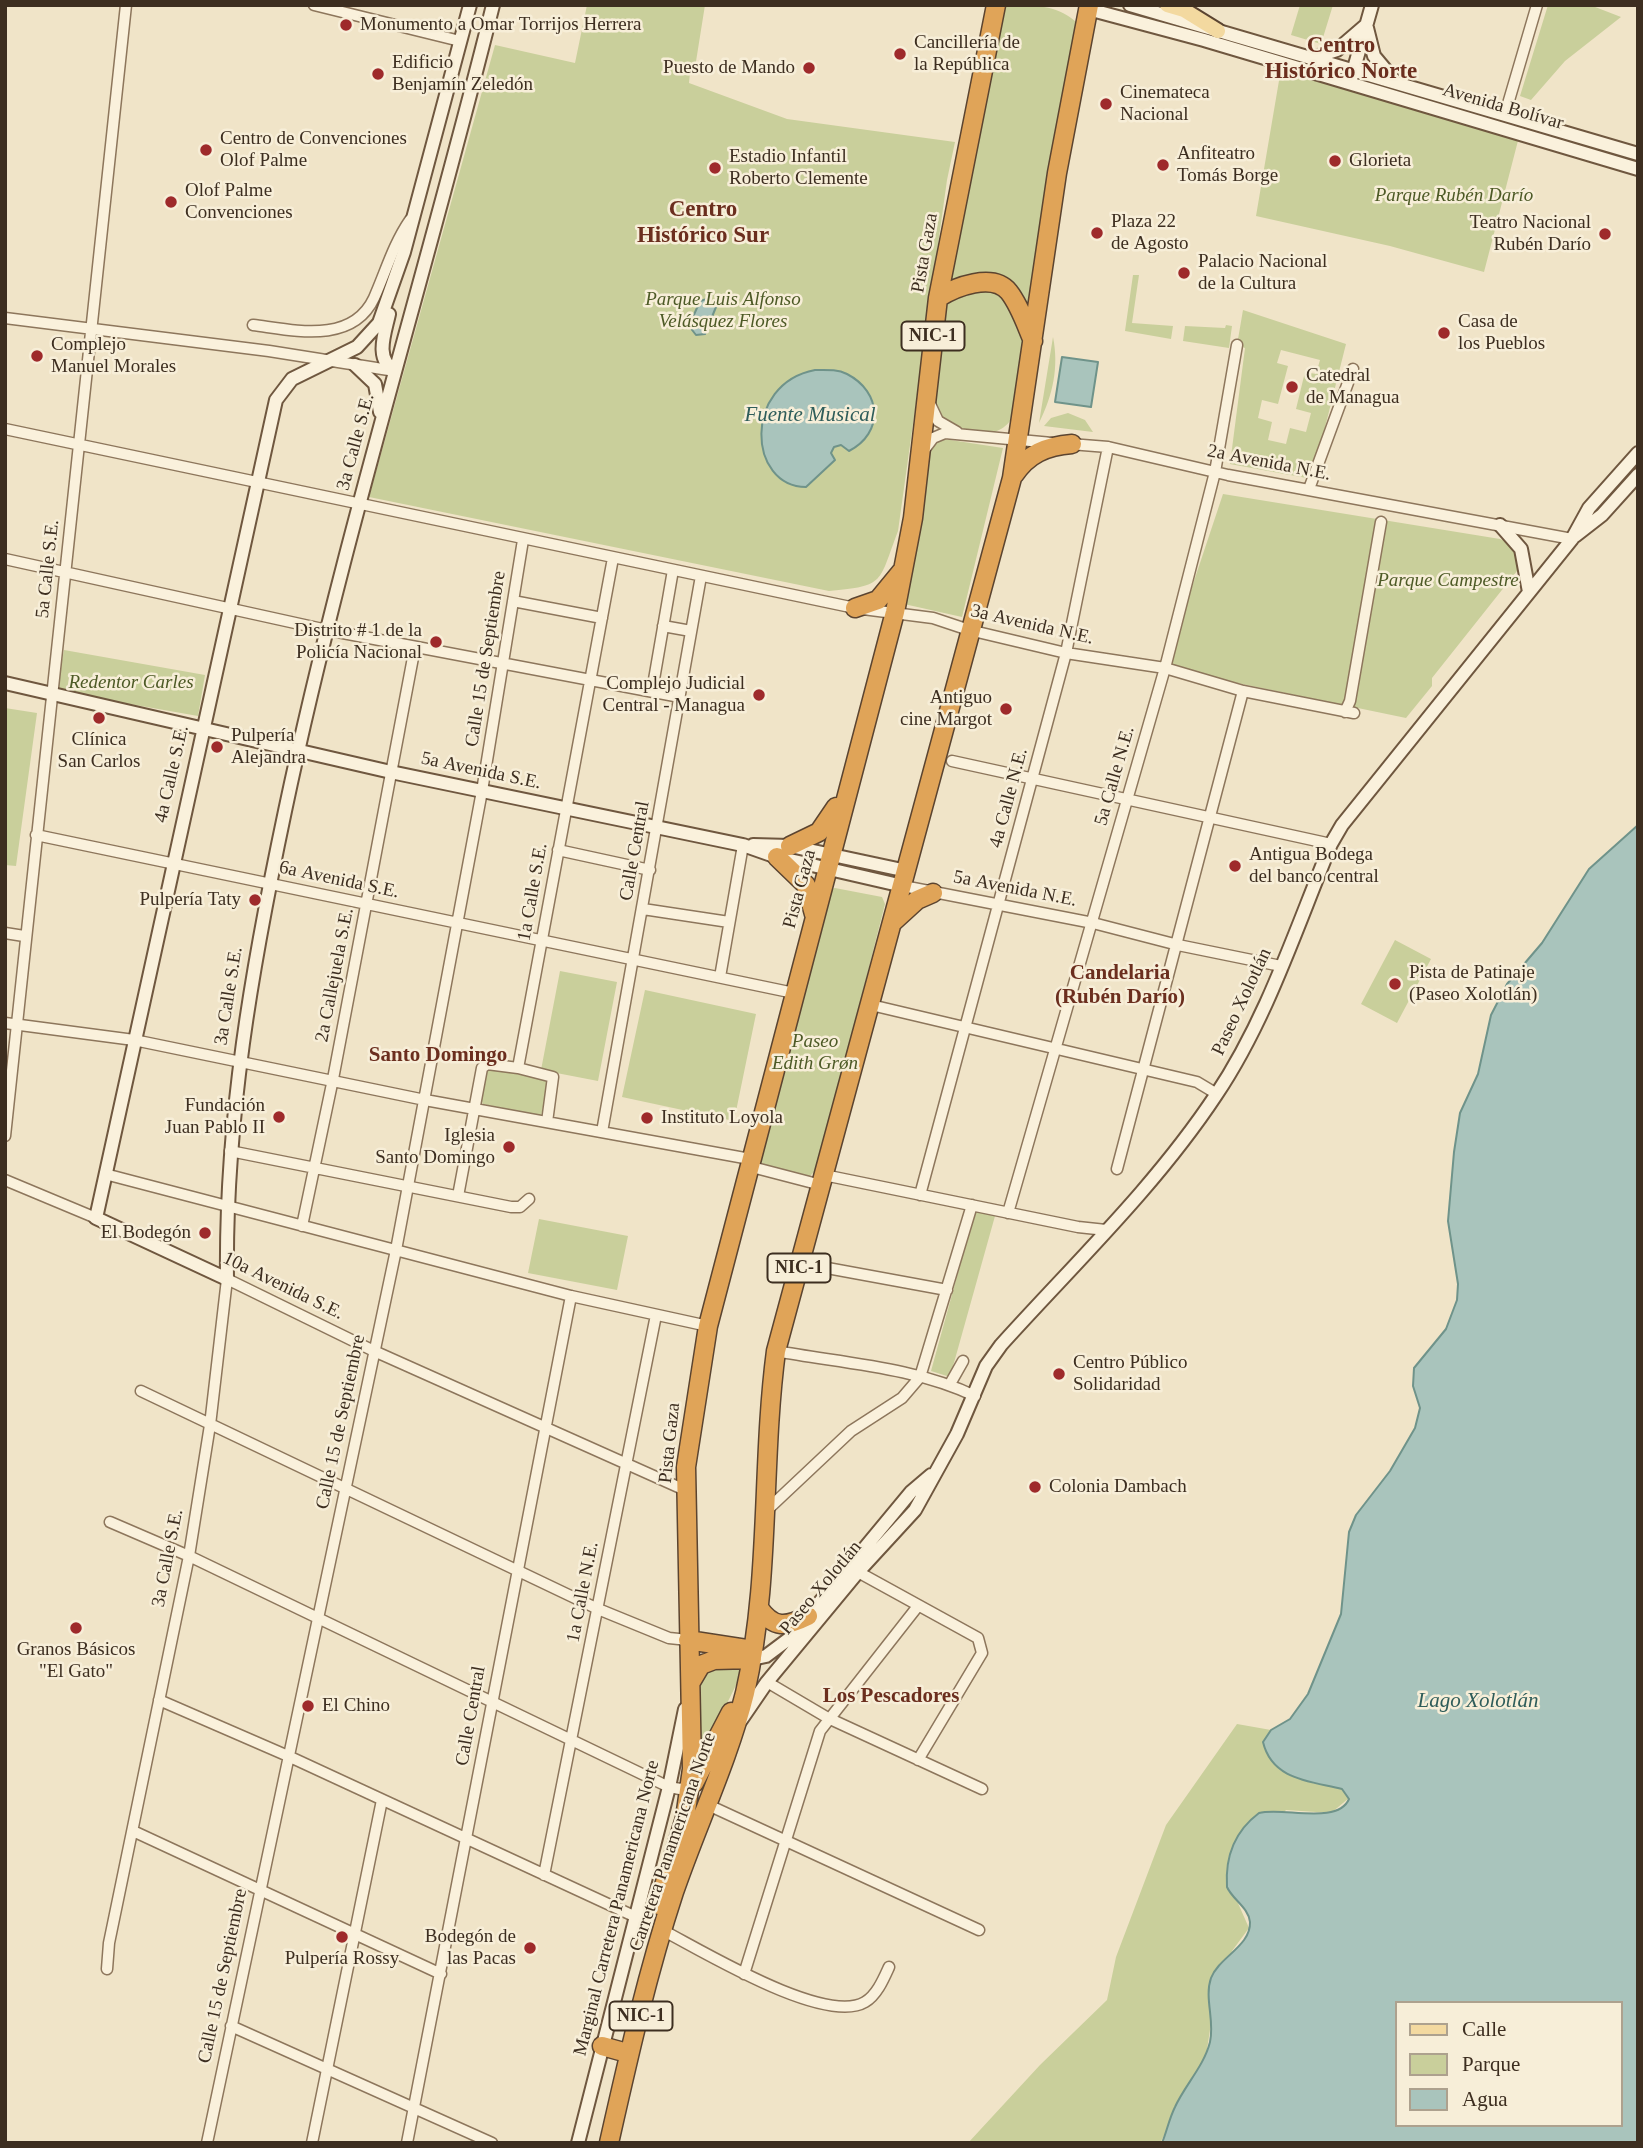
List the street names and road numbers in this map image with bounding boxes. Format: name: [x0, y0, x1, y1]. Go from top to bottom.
street label: Avenida Bolívar: [1440, 79, 1566, 135]
street label: Pista Gaza: [907, 211, 943, 295]
road number: NIC-1: [902, 322, 964, 350]
street label: 3a Calle S.E.: [332, 391, 380, 493]
street label: 2a Avenida N.E.: [1205, 440, 1333, 486]
street label: 5a Calle S.E.: [31, 518, 65, 620]
street label: Calle 15 de Septiembre: [461, 569, 511, 749]
street label: 3a Avenida N.E.: [968, 600, 1096, 650]
street label: 4a Calle S.E.: [150, 723, 194, 825]
street label: 5a Calle N.E.: [1090, 724, 1140, 828]
street label: 4a Calle N.E.: [985, 746, 1033, 850]
street label: 5a Avenida S.E.: [419, 747, 543, 795]
street label: Calle Central: [615, 799, 655, 903]
street label: 1a Calle S.E.: [513, 841, 553, 943]
street label: Pista Gaza: [779, 847, 821, 931]
street label: 6a Avenida S.E.: [277, 856, 401, 904]
street label: 5a Avenida N.E.: [951, 866, 1079, 912]
street label: 2a Callejuela S.E.: [311, 906, 359, 1044]
street label: 3a Calle S.E.: [210, 945, 248, 1047]
street label: Paseo Xolotlán: [1207, 945, 1277, 1059]
street label: 10a Avenida S.E.: [219, 1247, 347, 1325]
road number: NIC-1: [768, 1254, 830, 1282]
street label: Calle 15 de Septiembre: [311, 1333, 371, 1511]
street label: Pista Gaza: [654, 1402, 686, 1484]
street label: 3a Calle S.E.: [147, 1507, 189, 1609]
street label: Paseo Xolotlán: [775, 1536, 867, 1640]
street label: 1a Calle N.E.: [562, 1540, 604, 1644]
street label: Calle Central: [451, 1664, 491, 1768]
street label: Carretera Panamericana Norte: [625, 1730, 721, 1954]
street label: Marginal Carretera Panamericana Norte: [569, 1758, 665, 2058]
street label: Calle 15 de Septiembre: [193, 1887, 253, 2065]
road number: NIC-1: [610, 2002, 672, 2030]

